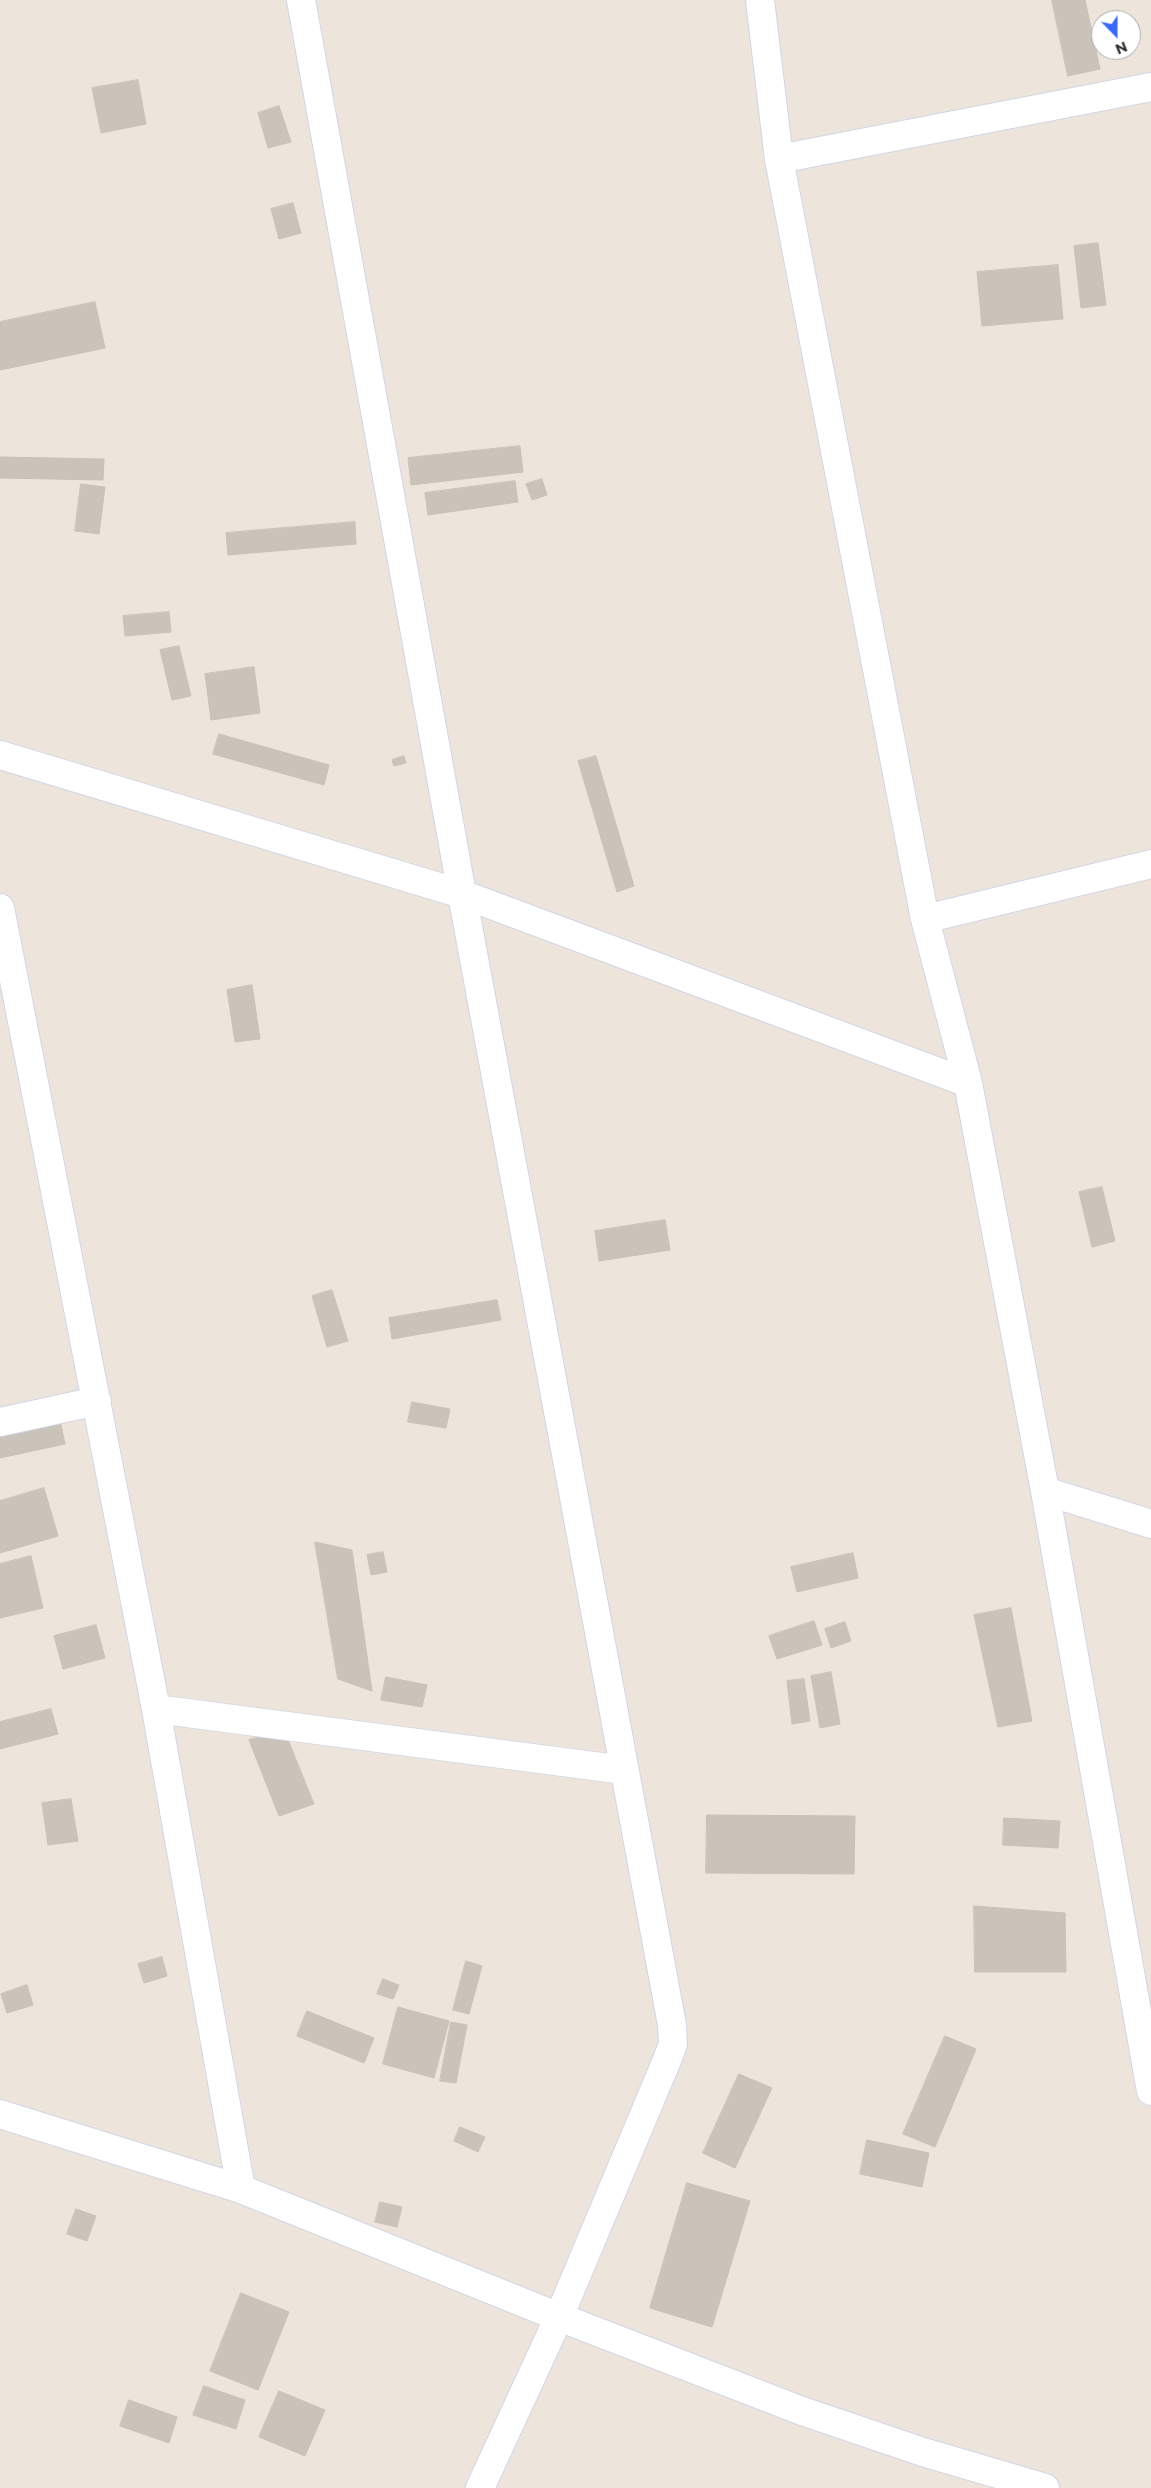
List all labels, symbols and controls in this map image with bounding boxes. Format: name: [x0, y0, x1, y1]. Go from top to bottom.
north arrow: [1091, 10, 1141, 60]
text: N: [1113, 38, 1130, 58]

